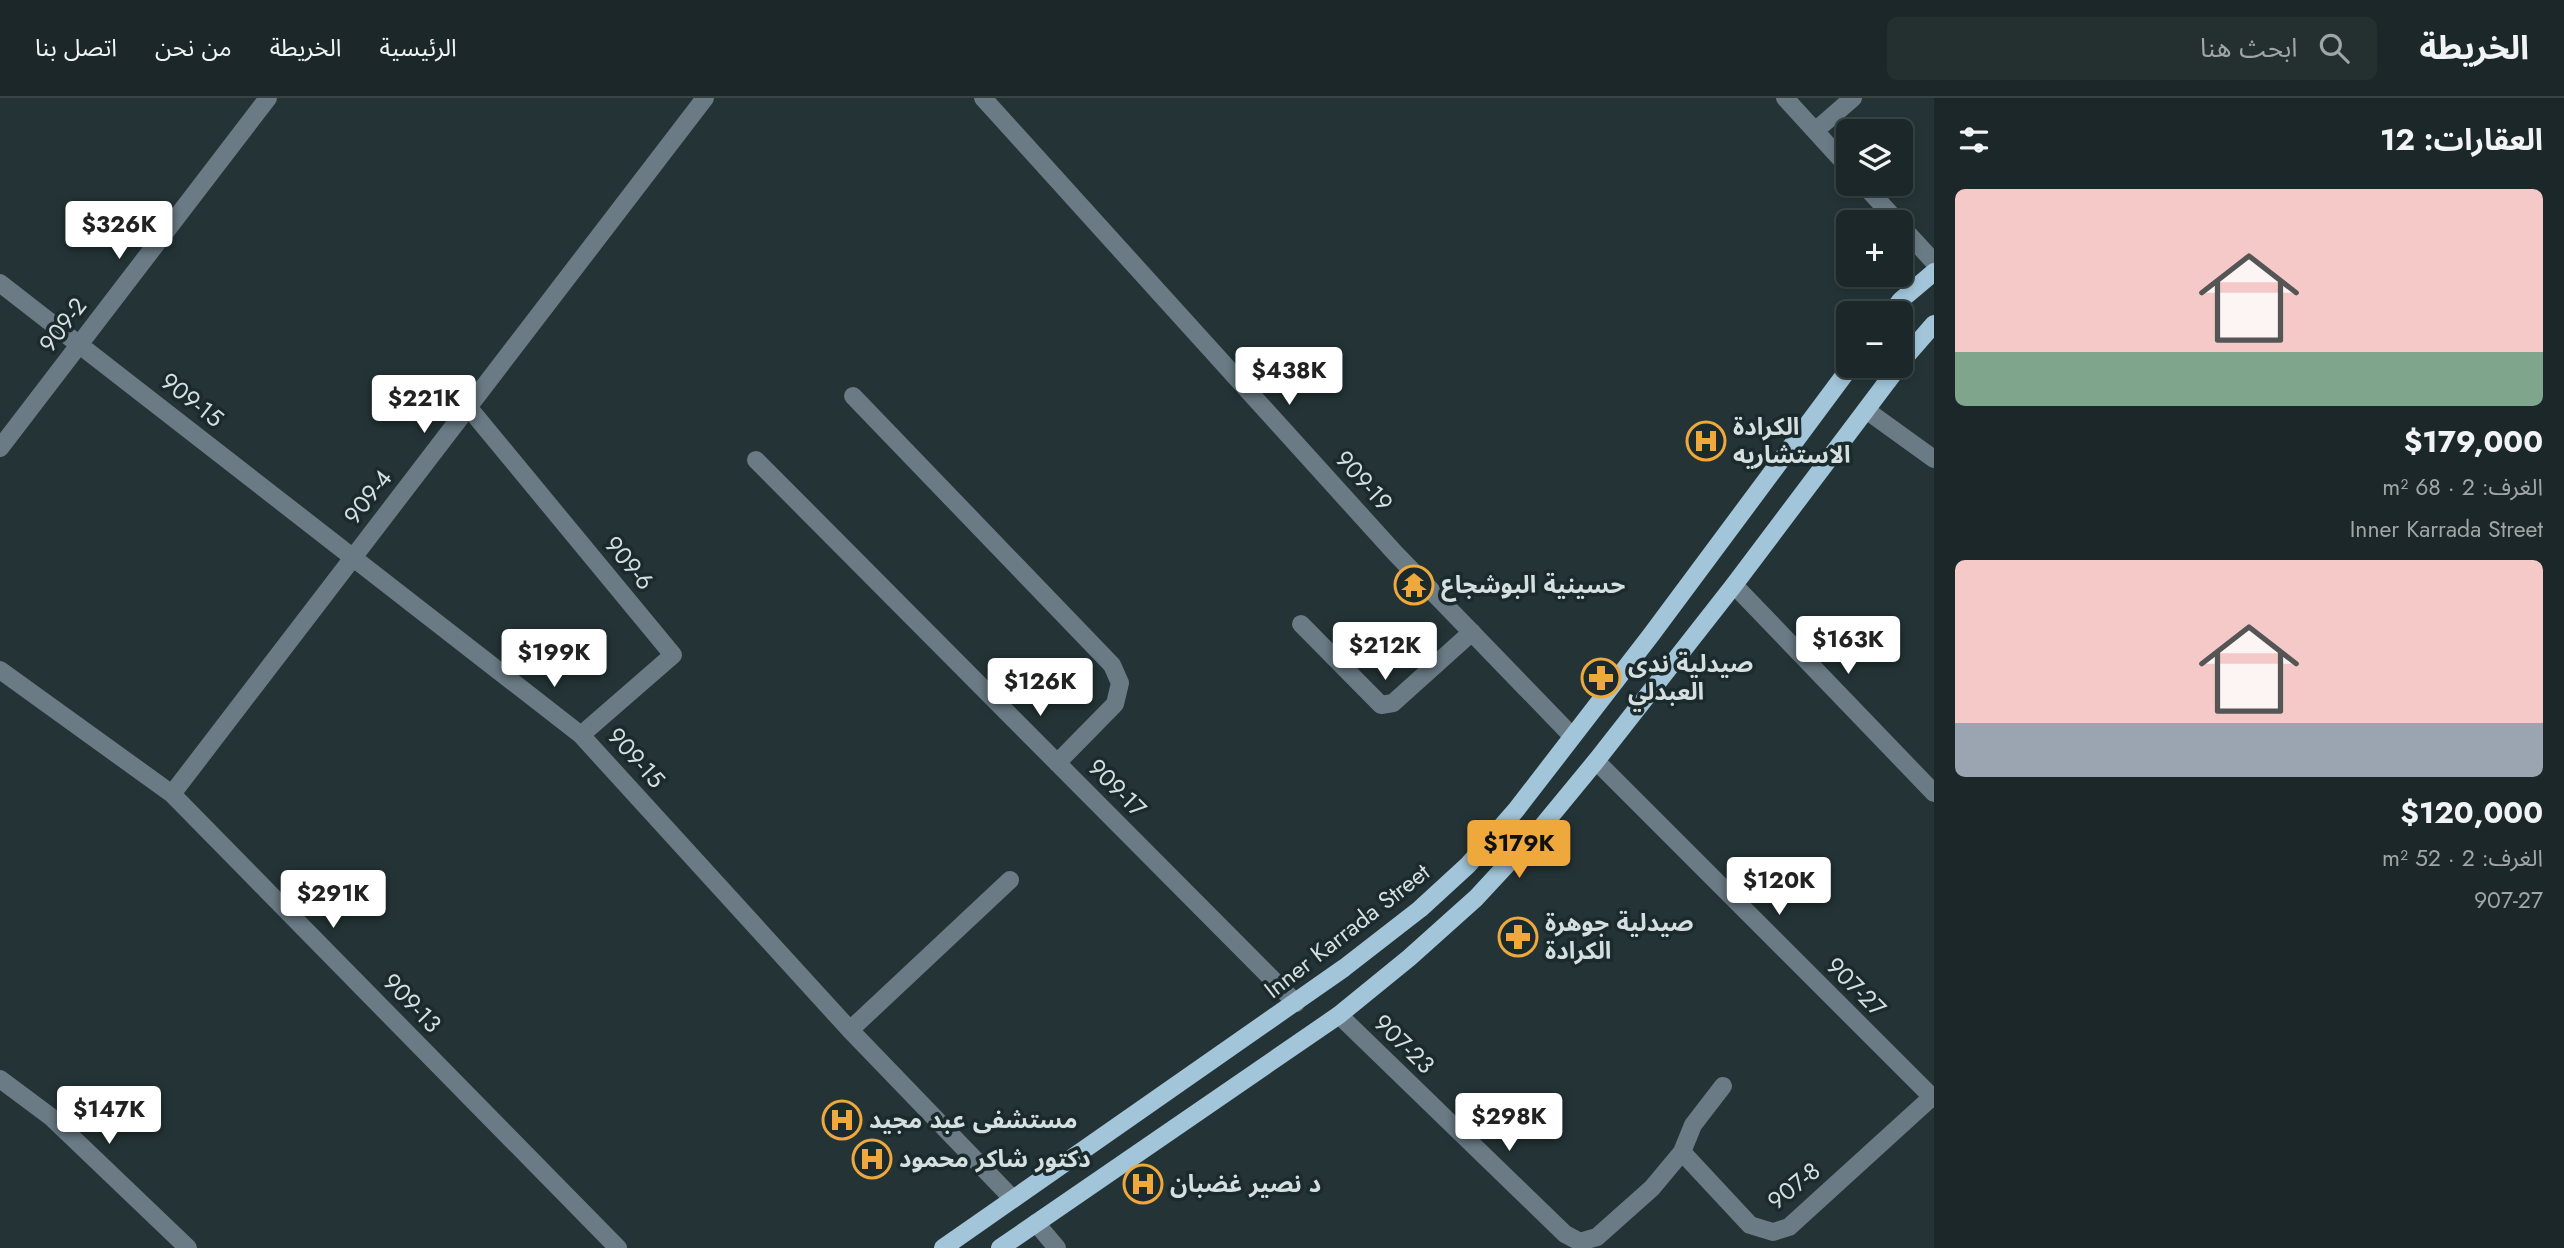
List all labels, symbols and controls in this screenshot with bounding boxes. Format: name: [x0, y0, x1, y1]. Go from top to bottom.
search box: [1887, 17, 2377, 80]
text: الخريطة: [2419, 24, 2529, 71]
text: ابحث هنا: [2200, 29, 2297, 67]
icon: search: [2315, 29, 2353, 67]
text: اتصل بنا: [35, 30, 117, 65]
text: من نحن: [155, 30, 232, 65]
text: الخريطة: [270, 30, 342, 65]
text: الرئيسية: [380, 30, 457, 65]
text: العقارات: 12: [2380, 118, 2543, 161]
map controls: [1836, 119, 1913, 378]
button: layers: [1836, 119, 1913, 196]
icon: filters: [1955, 121, 1993, 159]
pin: $326K: [70, 202, 168, 261]
text: $326K: [81, 207, 157, 241]
button: +: [1836, 210, 1913, 287]
icon: home: [2186, 235, 2312, 361]
street label: 909-2: [30, 290, 95, 359]
button: −: [1836, 301, 1913, 378]
pin: $438K: [1240, 348, 1338, 407]
text: $438K: [1251, 353, 1327, 387]
street label: 909-15: [153, 364, 231, 435]
pin: $221K: [375, 376, 473, 435]
text: $221K: [388, 381, 460, 415]
place label: الكرادة الاستشاريه: [1733, 409, 1850, 472]
hospital icon: الكرادة الاستشاريه: [1685, 420, 1727, 462]
text: $179,000: [2404, 420, 2543, 463]
street label: 909-19: [1327, 442, 1401, 519]
street label: 909-4: [335, 462, 400, 532]
text: الغرف: 2 · 68 m²: [2382, 470, 2543, 504]
text: Inner Karrada Street: [2350, 512, 2543, 546]
street label: 909-6: [596, 528, 662, 597]
temple icon: حسينية البوشجاع: [1393, 564, 1435, 606]
place label: حسينية البوشجاع: [1441, 567, 1625, 602]
icon: home: [2186, 606, 2312, 732]
pin: $163K: [1799, 616, 1897, 676]
pin: $212K: [1336, 622, 1434, 682]
text: $163K: [1812, 622, 1884, 656]
text: $212K: [1349, 628, 1421, 662]
pin: $199K: [505, 630, 603, 689]
text: $199K: [518, 635, 590, 669]
place label: صيدلية ندى العبدلي: [1628, 646, 1753, 712]
pharmacy icon: صيدلية ندى العبدلي: [1580, 657, 1622, 699]
pin: $126K: [991, 658, 1089, 718]
text: $126K: [1004, 664, 1076, 698]
street label: 909-15: [599, 719, 673, 796]
street label: 909-17: [1080, 750, 1155, 825]
text: $120,000: [2400, 791, 2543, 834]
pin: $179K: [1470, 820, 1568, 880]
text: $179K: [1483, 826, 1555, 860]
text: الغرف: 2 · 52 m²: [2382, 841, 2543, 875]
street label: Inner Karrada Street: [1256, 855, 1437, 1006]
pin: $120K: [1730, 858, 1828, 917]
text: $120K: [1743, 863, 1815, 897]
pin: $291K: [284, 870, 382, 930]
text: $291K: [297, 876, 369, 910]
text: 907-27: [2474, 883, 2543, 917]
place label: صيدلية جوهرة الكرادة: [1545, 905, 1694, 968]
pharmacy icon: صيدلية جوهرة الكرادة: [1497, 916, 1539, 958]
street label: 907-27: [1818, 949, 1895, 1025]
street label: 909-13: [375, 965, 450, 1040]
street label: 907-23: [1366, 1006, 1443, 1081]
pin: $147K: [60, 1086, 158, 1146]
text: $147K: [73, 1092, 145, 1126]
pin: $298K: [1460, 1094, 1558, 1153]
hospital icon: مستشفى عبد مجيد: [821, 1099, 863, 1141]
text: $298K: [1471, 1099, 1547, 1133]
place label: مستشفى عبد مجيد: [869, 1102, 1077, 1137]
hospital icon: دكتور شاكر محمود: [851, 1138, 893, 1180]
place label: دكتور شاكر محمود: [899, 1141, 1091, 1176]
street label: 907-8: [1760, 1153, 1828, 1218]
hospital icon: د نصير غضبان: [1122, 1163, 1164, 1205]
place label: د نصير غضبان: [1170, 1166, 1321, 1201]

